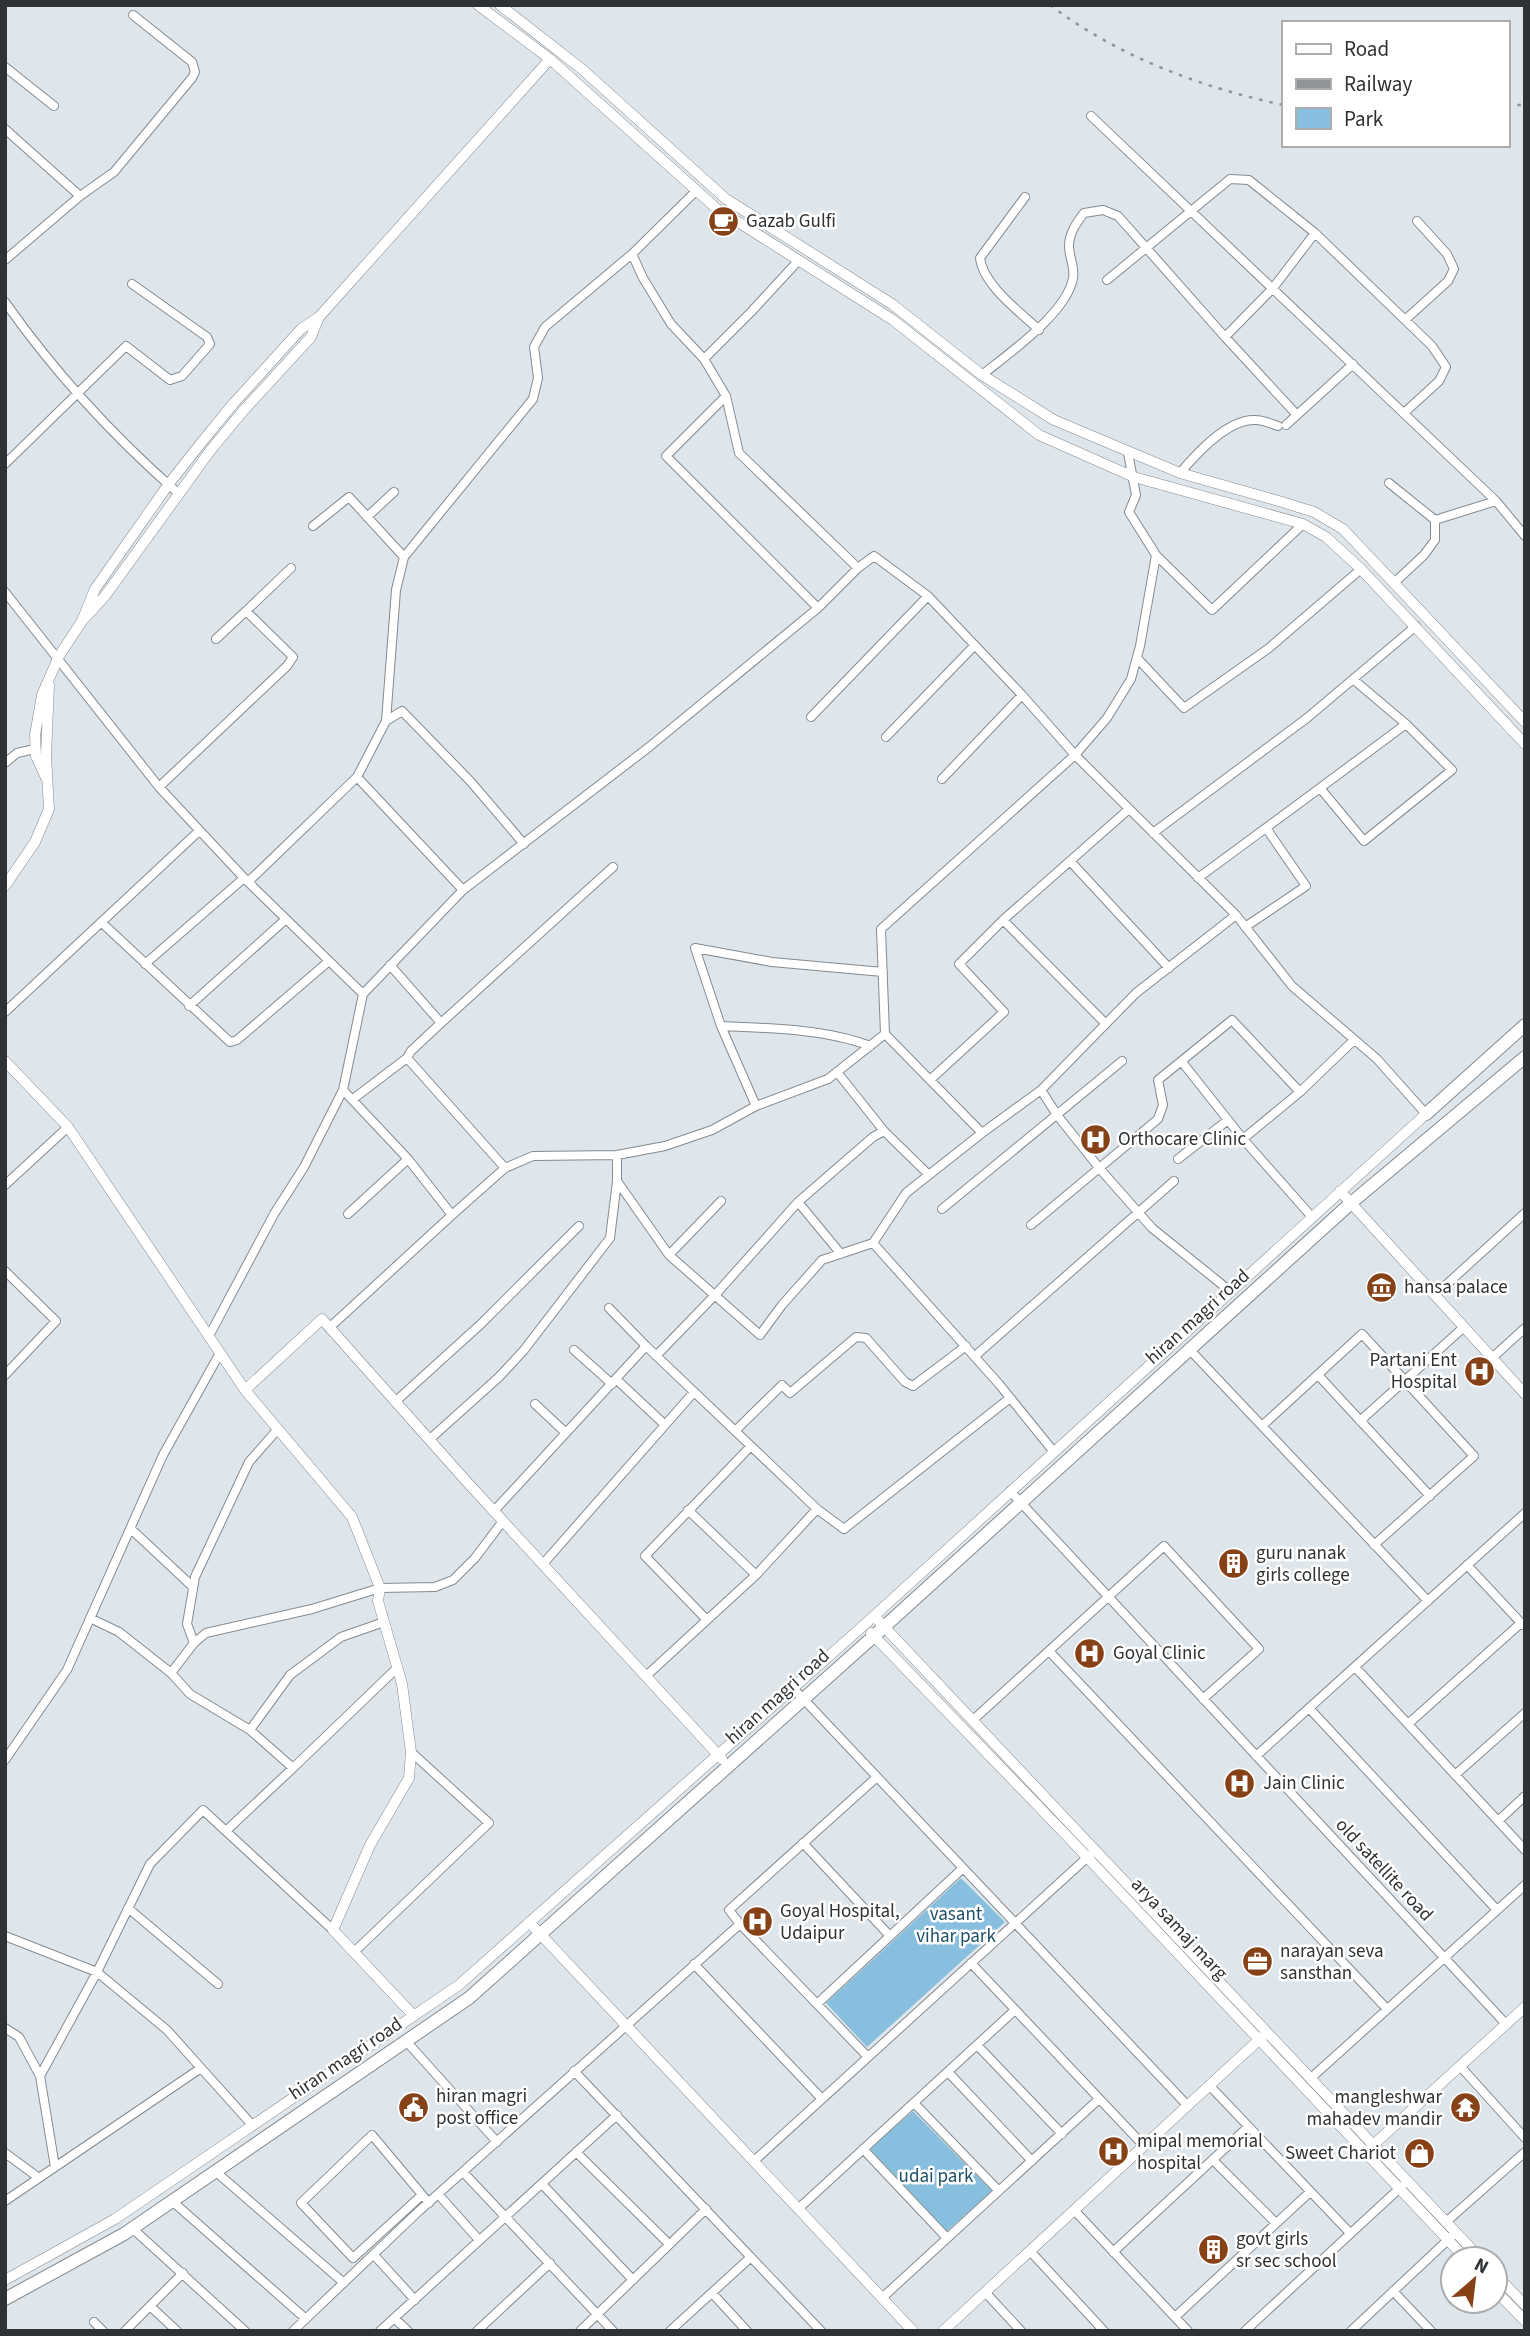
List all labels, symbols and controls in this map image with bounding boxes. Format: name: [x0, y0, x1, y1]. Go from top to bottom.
legend: [1282, 21, 1509, 147]
text: Road: [1344, 34, 1389, 64]
text: Railway: [1344, 69, 1412, 99]
text: Park: [1344, 104, 1384, 134]
cafe icon: Gazab Gulfi: [706, 204, 740, 238]
place label: Gazab Gulfi: [746, 208, 836, 235]
hospital icon: Orthocare Clinic: [1078, 1122, 1112, 1156]
place label: Orthocare Clinic: [1118, 1126, 1246, 1153]
street label: hiran magri road: [1140, 1263, 1256, 1371]
museum icon: hansa palace: [1364, 1270, 1398, 1304]
place label: hansa palace: [1404, 1274, 1508, 1301]
place label: Partani Ent Hospital: [1370, 1347, 1458, 1396]
hospital icon: Partani Ent Hospital: [1463, 1354, 1497, 1388]
place label: guru nanak girls college: [1256, 1540, 1350, 1589]
building icon: guru nanak girls college: [1216, 1547, 1250, 1581]
hospital icon: Goyal Clinic: [1073, 1636, 1107, 1670]
place label: Goyal Clinic: [1113, 1640, 1206, 1667]
street label: hiran magri road: [720, 1643, 836, 1751]
hospital icon: Jain Clinic: [1223, 1766, 1257, 1800]
place label: Jain Clinic: [1263, 1770, 1345, 1797]
street label: old satellite road: [1329, 1812, 1439, 1928]
street label: arya samaj marg: [1124, 1872, 1234, 1986]
place label: Goyal Hospital, Udaipur: [780, 1898, 900, 1947]
park label: vasant vihar park: [916, 1901, 996, 1950]
hospital icon: Goyal Hospital, Udaipur: [740, 1905, 774, 1939]
place label: narayan seva sansthan: [1280, 1938, 1384, 1987]
office icon: narayan seva sansthan: [1240, 1945, 1274, 1979]
street label: hiran magri road: [284, 2011, 408, 2107]
place label: hiran magri post office: [436, 2083, 527, 2132]
place label: mangleshwar mahadev mandir: [1306, 2084, 1442, 2133]
public building icon: hiran magri post office: [396, 2090, 430, 2124]
temple icon: mangleshwar mahadev mandir: [1448, 2091, 1482, 2125]
place label: mipal memorial hospital: [1137, 2128, 1263, 2177]
hospital icon: mipal memorial hospital: [1097, 2135, 1131, 2169]
shop icon: Sweet Chariot: [1402, 2136, 1436, 2170]
place label: Sweet Chariot: [1285, 2140, 1397, 2167]
park label: udai park: [899, 2163, 974, 2190]
place label: govt girls sr sec school: [1236, 2226, 1337, 2275]
building icon: govt girls sr sec school: [1196, 2233, 1230, 2267]
north arrow: [1439, 2245, 1509, 2315]
text: N: [1469, 2251, 1493, 2281]

